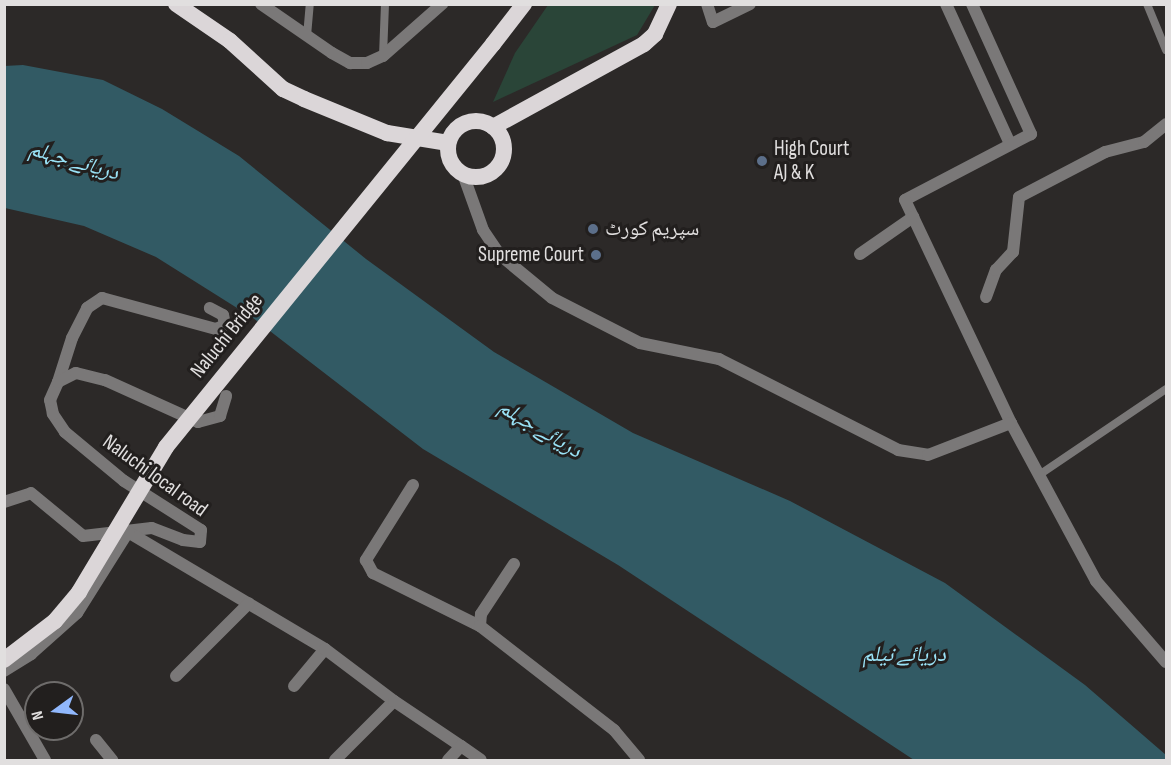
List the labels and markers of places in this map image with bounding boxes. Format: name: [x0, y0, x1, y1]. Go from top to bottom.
place label: High Court AJ & K: [774, 136, 849, 186]
marker: High Court AJ & K: [755, 154, 769, 168]
place label: سپریم کورٹ: [605, 216, 699, 242]
marker: سپریم کورٹ: [586, 222, 600, 236]
place label: Supreme Court: [478, 242, 584, 268]
marker: Supreme Court: [589, 248, 603, 262]

